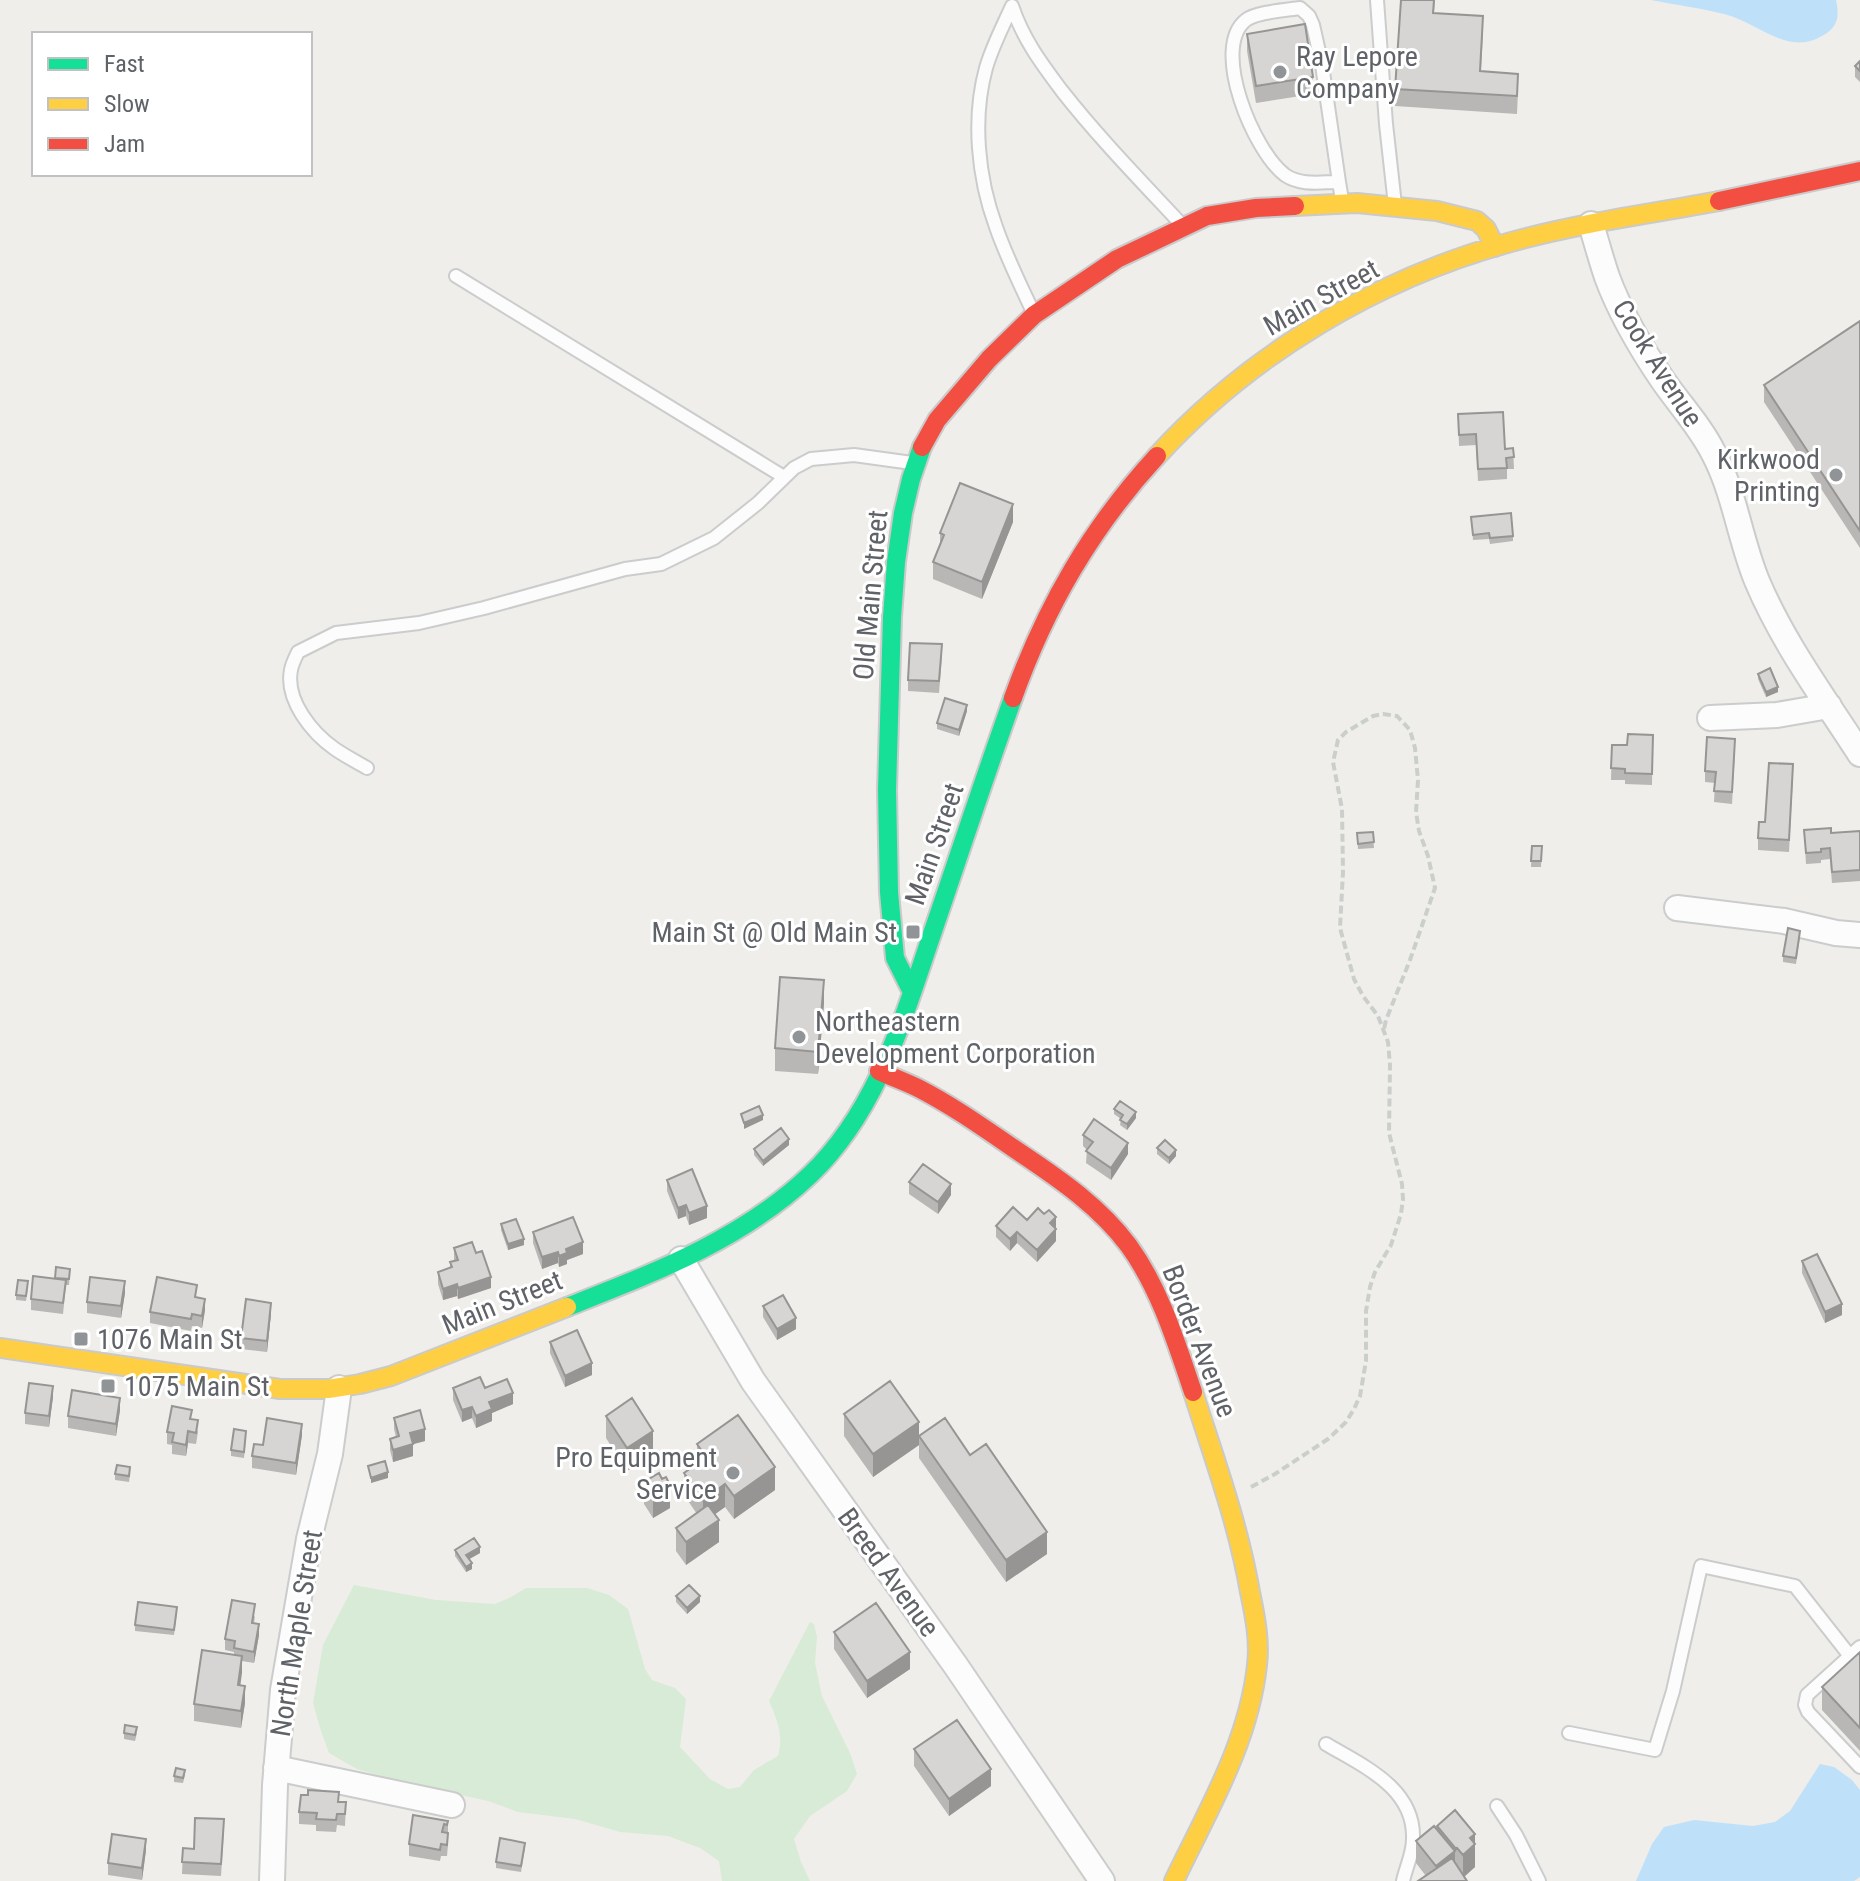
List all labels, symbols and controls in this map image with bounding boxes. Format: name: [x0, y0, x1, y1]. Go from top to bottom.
legend: [32, 32, 312, 176]
place label: Ray Lepore Company: [1296, 40, 1418, 105]
text: Fast: [104, 50, 145, 78]
marker: Ray Lepore Company: [1271, 63, 1289, 81]
text: Slow: [104, 90, 150, 118]
text: Jam: [104, 130, 145, 158]
street label: Main Street: [1258, 252, 1385, 343]
street label: Cook Avenue: [1606, 294, 1710, 433]
place label: Kirkwood Printing: [1717, 443, 1820, 508]
marker: Kirkwood Printing: [1827, 466, 1845, 484]
street label: Old Main Street: [847, 509, 894, 681]
street label: Main Street: [898, 779, 971, 909]
place label: Main St @ Old Main St: [651, 916, 897, 949]
marker: Main St @ Old Main St: [904, 923, 922, 941]
place label: Northeastern Development Corporation: [815, 1005, 1096, 1070]
marker: Northeastern Development Corporation: [790, 1028, 808, 1046]
street label: Border Avenue: [1155, 1260, 1244, 1422]
street label: Main Street: [437, 1263, 567, 1341]
place label: 1076 Main St: [97, 1323, 243, 1356]
marker: 1076 Main St: [72, 1330, 90, 1348]
place label: 1075 Main St: [124, 1370, 270, 1403]
marker: 1075 Main St: [99, 1377, 117, 1395]
place label: Pro Equipment Service: [555, 1441, 717, 1506]
marker: Pro Equipment Service: [724, 1464, 742, 1482]
street label: Breed Avenue: [831, 1502, 946, 1643]
street label: North Maple Street: [264, 1527, 329, 1739]

